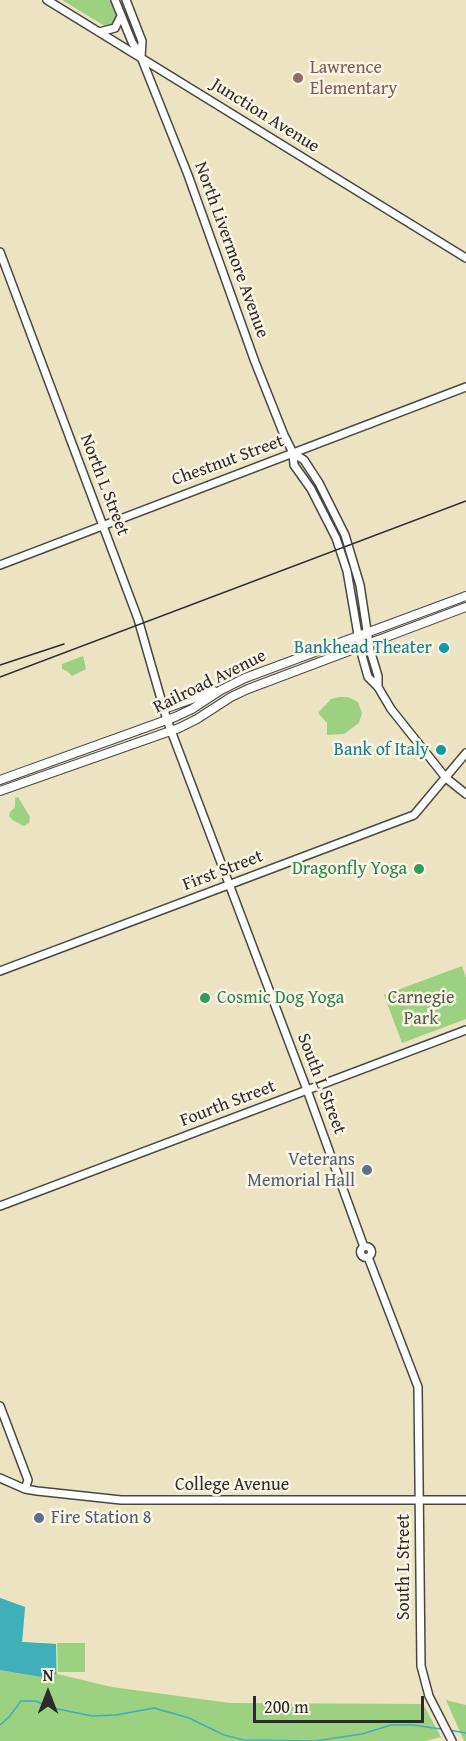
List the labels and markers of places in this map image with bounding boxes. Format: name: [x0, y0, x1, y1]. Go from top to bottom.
place label: Lawrence Elementary: [310, 57, 397, 100]
marker: Lawrence Elementary: [291, 71, 305, 85]
place label: Bankhead Theater: [294, 637, 432, 659]
marker: Bankhead Theater: [437, 641, 451, 655]
place label: Bank of Italy: [334, 739, 429, 761]
marker: Bank of Italy: [434, 743, 448, 757]
place label: Dragonfly Yoga: [292, 858, 407, 880]
marker: Dragonfly Yoga: [412, 862, 426, 876]
place label: Cosmic Dog Yoga: [217, 987, 344, 1009]
marker: Cosmic Dog Yoga: [198, 991, 212, 1005]
place label: Veterans Memorial Hall: [247, 1149, 355, 1192]
marker: Veterans Memorial Hall: [360, 1163, 374, 1177]
place label: Fire Station 8: [51, 1507, 151, 1529]
marker: Fire Station 8: [32, 1511, 46, 1525]

